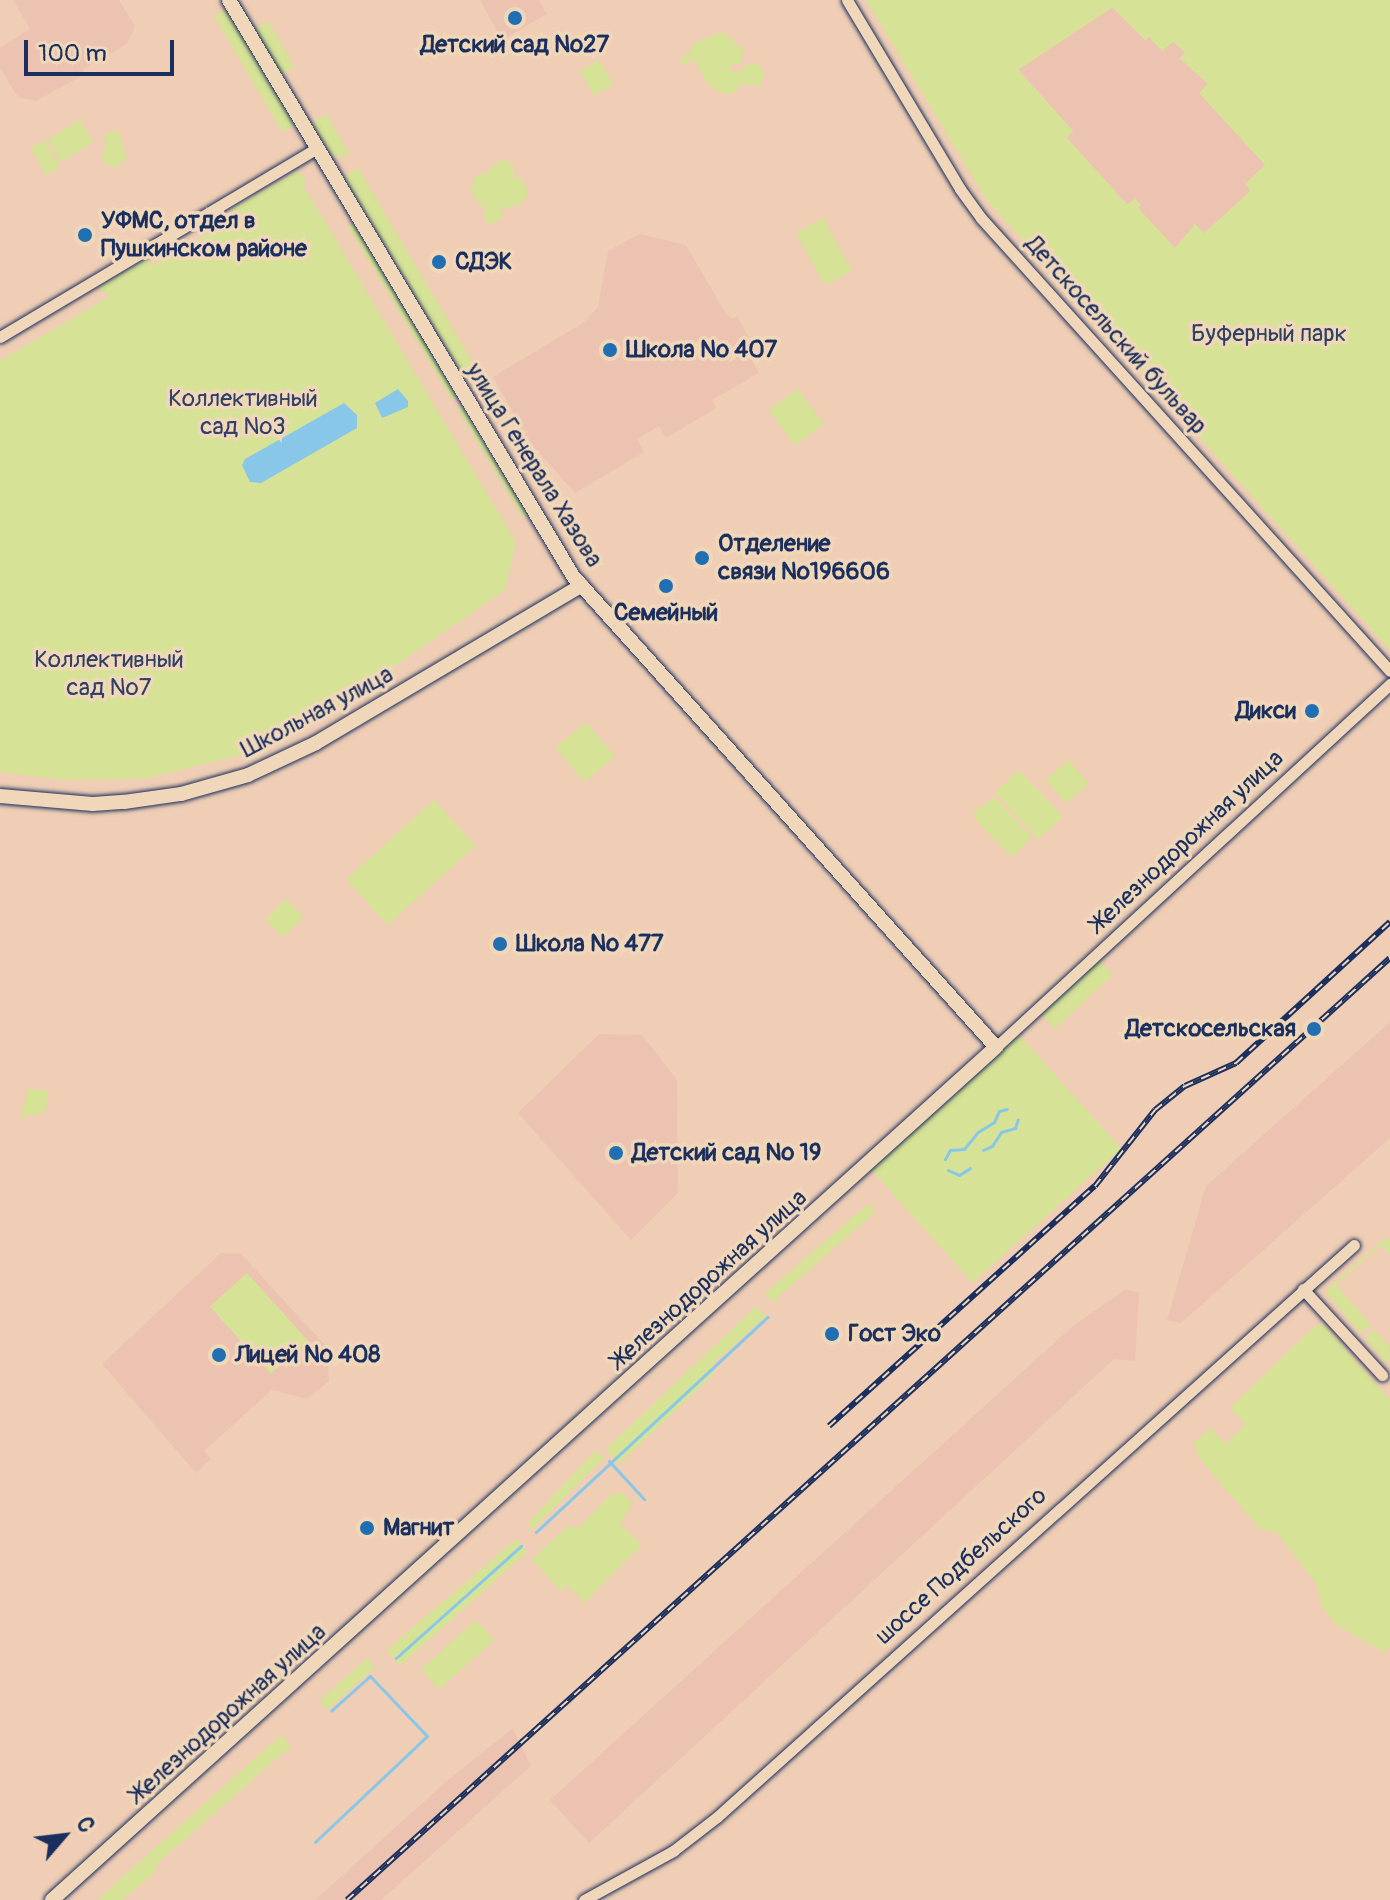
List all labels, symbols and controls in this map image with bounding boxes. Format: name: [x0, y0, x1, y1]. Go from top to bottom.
marker: Детский сад №27: [506, 9, 524, 27]
scale bar: [28, 24, 178, 74]
place label: Детский сад №27: [421, 31, 609, 59]
text: 100 m: [38, 39, 107, 68]
place label: УФМС, отдел в Пушкинском районе: [101, 207, 307, 263]
marker: УФМС, отдел в Пушкинском районе: [76, 226, 94, 244]
street label: Детскосельский бульвар: [1019, 230, 1213, 440]
place label: СДЭК: [455, 248, 512, 276]
marker: СДЭК: [430, 253, 448, 271]
park label: Буферный парк: [1191, 320, 1347, 348]
place label: Школа № 407: [626, 336, 777, 364]
marker: Школа № 407: [601, 341, 619, 359]
street label: улица Генерала Хазова: [460, 358, 608, 572]
park label: Коллективный сад №3: [168, 385, 318, 441]
place label: Отделение связи №196606: [718, 530, 890, 586]
marker: Отделение связи №196606: [693, 549, 711, 567]
marker: Семейный: [657, 577, 675, 595]
place label: Семейный: [614, 599, 718, 627]
park label: Коллективный сад №7: [34, 646, 184, 702]
street label: Школьная улица: [236, 660, 398, 764]
place label: Дикси: [1236, 697, 1296, 725]
marker: Дикси: [1303, 702, 1321, 720]
street label: Железнодорожная улица: [1085, 744, 1289, 938]
place label: Школа № 477: [516, 930, 664, 958]
marker: Школа № 477: [491, 935, 509, 953]
place label: Детскосельская: [1126, 1015, 1296, 1043]
marker: Детскосельская: [1303, 1018, 1325, 1040]
place label: Детский сад № 19: [632, 1139, 821, 1167]
marker: Детский сад № 19: [607, 1144, 625, 1162]
street label: Железнодорожная улица: [605, 1184, 813, 1374]
place label: Гост Эко: [848, 1320, 941, 1348]
marker: Гост Эко: [823, 1325, 841, 1343]
place label: Лицей № 408: [235, 1341, 380, 1369]
marker: Лицей № 408: [210, 1346, 228, 1364]
street label: шоссе Подбельского: [869, 1481, 1053, 1651]
place label: Магнит: [383, 1514, 454, 1542]
marker: Магнит: [358, 1519, 376, 1537]
street label: Железнодорожная улица: [124, 1618, 332, 1808]
north arrow: [24, 1796, 104, 1876]
text: С: [70, 1812, 101, 1837]

